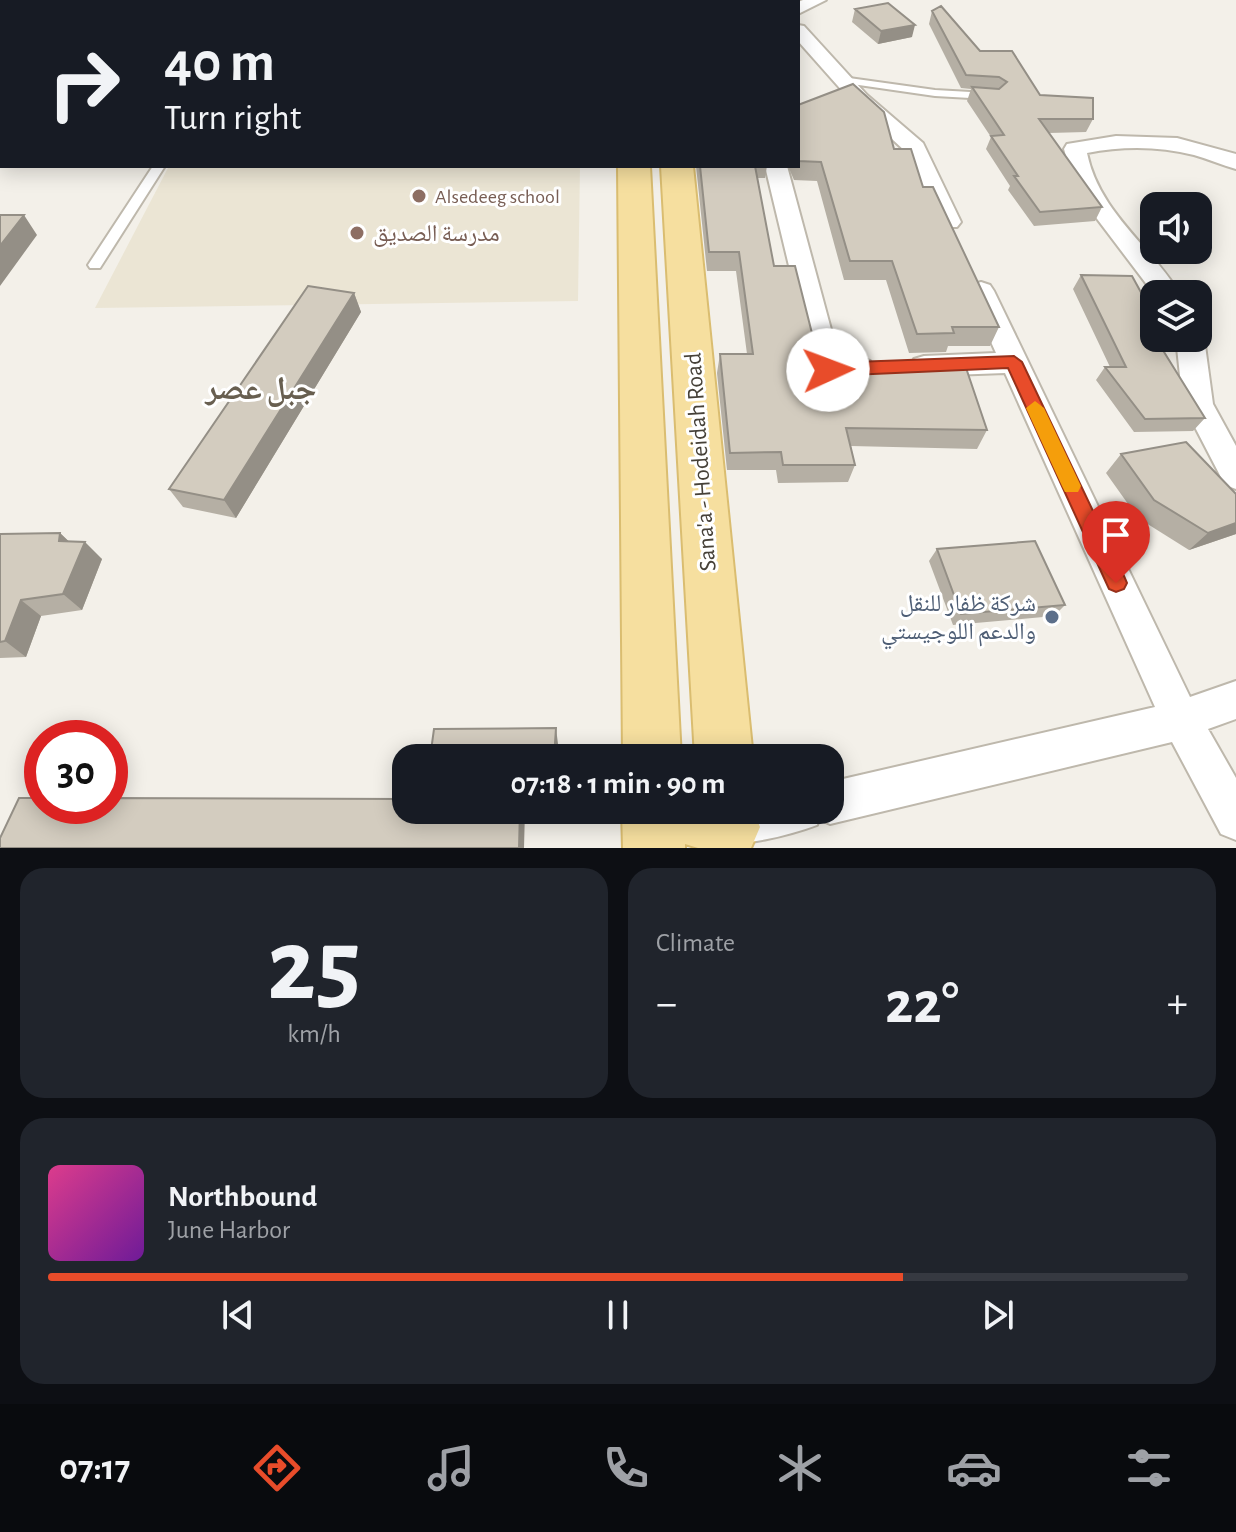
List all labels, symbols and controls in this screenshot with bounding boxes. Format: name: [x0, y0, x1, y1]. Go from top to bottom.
icon: right: [32, 32, 136, 136]
text: 40 m: [164, 35, 275, 91]
text: Turn right: [164, 100, 301, 136]
marker: Alsedeeg school: [410, 187, 428, 205]
place label: Alsedeeg school: [435, 187, 560, 207]
map controls: [1140, 192, 1212, 352]
button: sound: [1140, 192, 1212, 264]
place label: مدرسة الصديق: [373, 222, 500, 247]
marker: مدرسة الصديق: [348, 224, 366, 242]
button: layers: [1140, 280, 1212, 352]
position arrow: [786, 328, 870, 412]
street label: Sana'a - Hodeidah Road: [681, 352, 721, 572]
district label: جبل عصر: [204, 373, 316, 407]
pin: [1082, 501, 1150, 583]
icon: arrive: [1094, 513, 1138, 557]
place label: شركة ظفار للنقل والدعم اللوجيستي: [881, 592, 1036, 650]
marker: شركة ظفار للنقل والدعم اللوجيستي: [1043, 608, 1061, 626]
speed limit sign: 30: [24, 720, 128, 824]
text: 07:18 · 1 min · 90 m: [510, 769, 726, 799]
text: 25: [267, 915, 361, 1019]
text: Climate: [656, 930, 735, 956]
text: 22°: [885, 974, 959, 1034]
text: −: [656, 982, 677, 1026]
text: +: [1167, 982, 1188, 1026]
text: km/h: [287, 1021, 341, 1047]
text: Northbound: [168, 1182, 317, 1212]
text: June Harbor: [168, 1217, 290, 1243]
icon: previous: [216, 1293, 260, 1337]
icon: pause: [596, 1293, 640, 1337]
icon: next: [976, 1293, 1020, 1337]
icon: directions: [249, 1440, 305, 1496]
icon: music: [423, 1440, 479, 1496]
icon: phone: [598, 1440, 654, 1496]
icon: climate: [772, 1440, 828, 1496]
icon: car: [946, 1440, 1002, 1496]
icon: filters: [1121, 1440, 1177, 1496]
text: 07:17: [59, 1450, 130, 1486]

